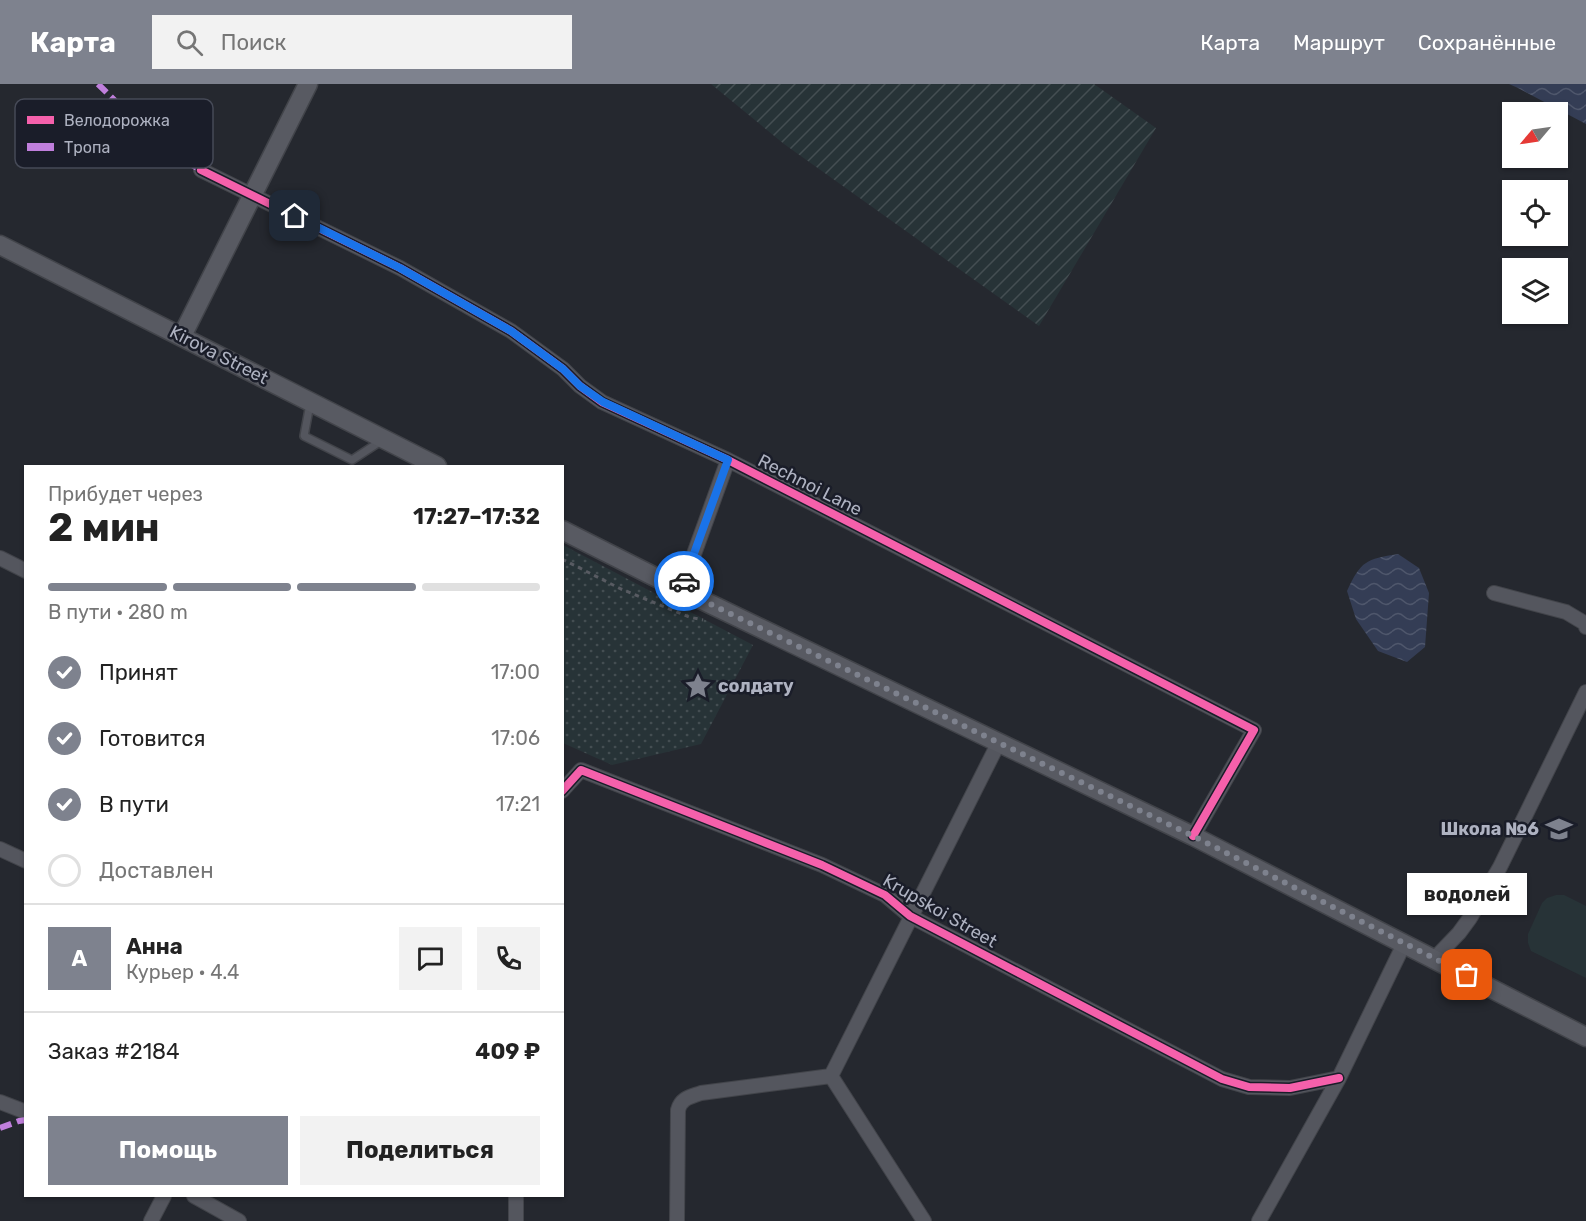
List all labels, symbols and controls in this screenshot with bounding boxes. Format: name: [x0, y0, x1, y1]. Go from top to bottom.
search box: [152, 15, 572, 69]
text: Карта: [30, 26, 116, 59]
icon: search: [173, 26, 206, 59]
text: Поиск: [221, 29, 286, 56]
text: Карта: [1200, 30, 1260, 55]
text: Маршрут: [1293, 30, 1385, 55]
text: Сохранённые: [1418, 30, 1556, 55]
legend: [15, 99, 213, 168]
north arrow: [1502, 102, 1568, 168]
map controls: [1502, 102, 1568, 324]
text: Велодорожка: [64, 111, 170, 130]
text: Тропа: [64, 138, 110, 157]
button: locate: [1502, 180, 1568, 246]
pin: [269, 190, 320, 241]
icon: home: [278, 199, 311, 232]
button: layers: [1502, 258, 1568, 324]
street label: Kirova Street: [166, 321, 272, 389]
street label: Rechnoi Lane: [754, 449, 866, 521]
text: Прибудет через: [48, 482, 203, 506]
text: 17:27–17:32: [413, 503, 540, 530]
text: 2 мин: [48, 505, 160, 551]
courier: [654, 551, 714, 611]
icon: car: [668, 565, 701, 598]
text: В пути · 280 m: [48, 600, 188, 624]
icon: check: [48, 656, 81, 689]
text: Принят: [99, 659, 178, 686]
text: 17:00: [491, 660, 540, 684]
place icon: солдату: [683, 671, 713, 701]
place label: солдату: [718, 675, 794, 697]
icon: check: [48, 722, 81, 755]
text: Готовится: [99, 725, 205, 752]
text: 17:06: [491, 726, 540, 750]
icon: check: [48, 788, 81, 821]
text: В пути: [99, 791, 169, 818]
text: 17:21: [496, 792, 540, 816]
school or university icon: Школа №6: [1544, 814, 1574, 844]
place label: Школа №6: [1440, 818, 1539, 840]
text: Доставлен: [99, 857, 214, 884]
street label: Krupskoi Street: [879, 869, 1001, 953]
callout: водолей: [1407, 873, 1527, 915]
text: водолей: [1424, 882, 1510, 906]
button: chat: [399, 927, 462, 990]
button: phone: [477, 927, 540, 990]
text: Анна: [126, 933, 183, 960]
text: А: [72, 945, 87, 972]
pin: [1441, 949, 1492, 1000]
icon: bag: [1450, 958, 1483, 991]
text: Курьер · 4.4: [126, 960, 239, 984]
text: Заказ #2184: [48, 1038, 180, 1065]
text: 409 ₽: [475, 1038, 540, 1065]
button: Помощь: [48, 1116, 288, 1185]
button: Поделиться: [300, 1116, 540, 1185]

